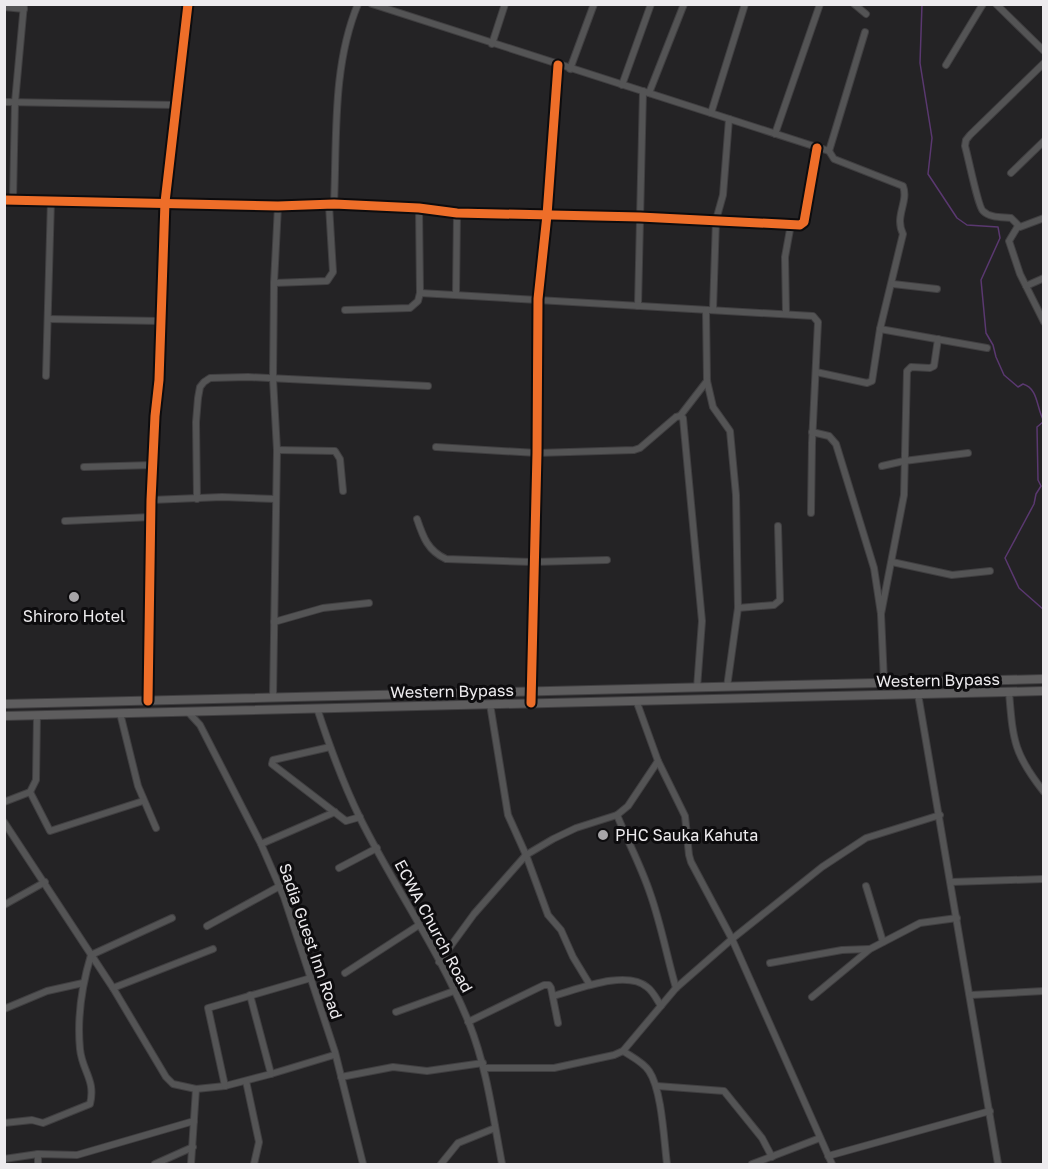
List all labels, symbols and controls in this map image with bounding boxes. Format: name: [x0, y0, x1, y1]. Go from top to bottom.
marker: Shiroro Hotel: [67, 590, 81, 604]
place label: Shiroro Hotel: [23, 606, 125, 626]
street label: Western Bypass: [876, 669, 1000, 691]
street label: Western Bypass: [390, 680, 514, 702]
place label: PHC Sauka Kahuta: [615, 825, 758, 845]
marker: PHC Sauka Kahuta: [596, 828, 610, 842]
street label: ECWA Church Road: [390, 856, 478, 996]
street label: Sadia Guest Inn Road: [275, 860, 347, 1022]

